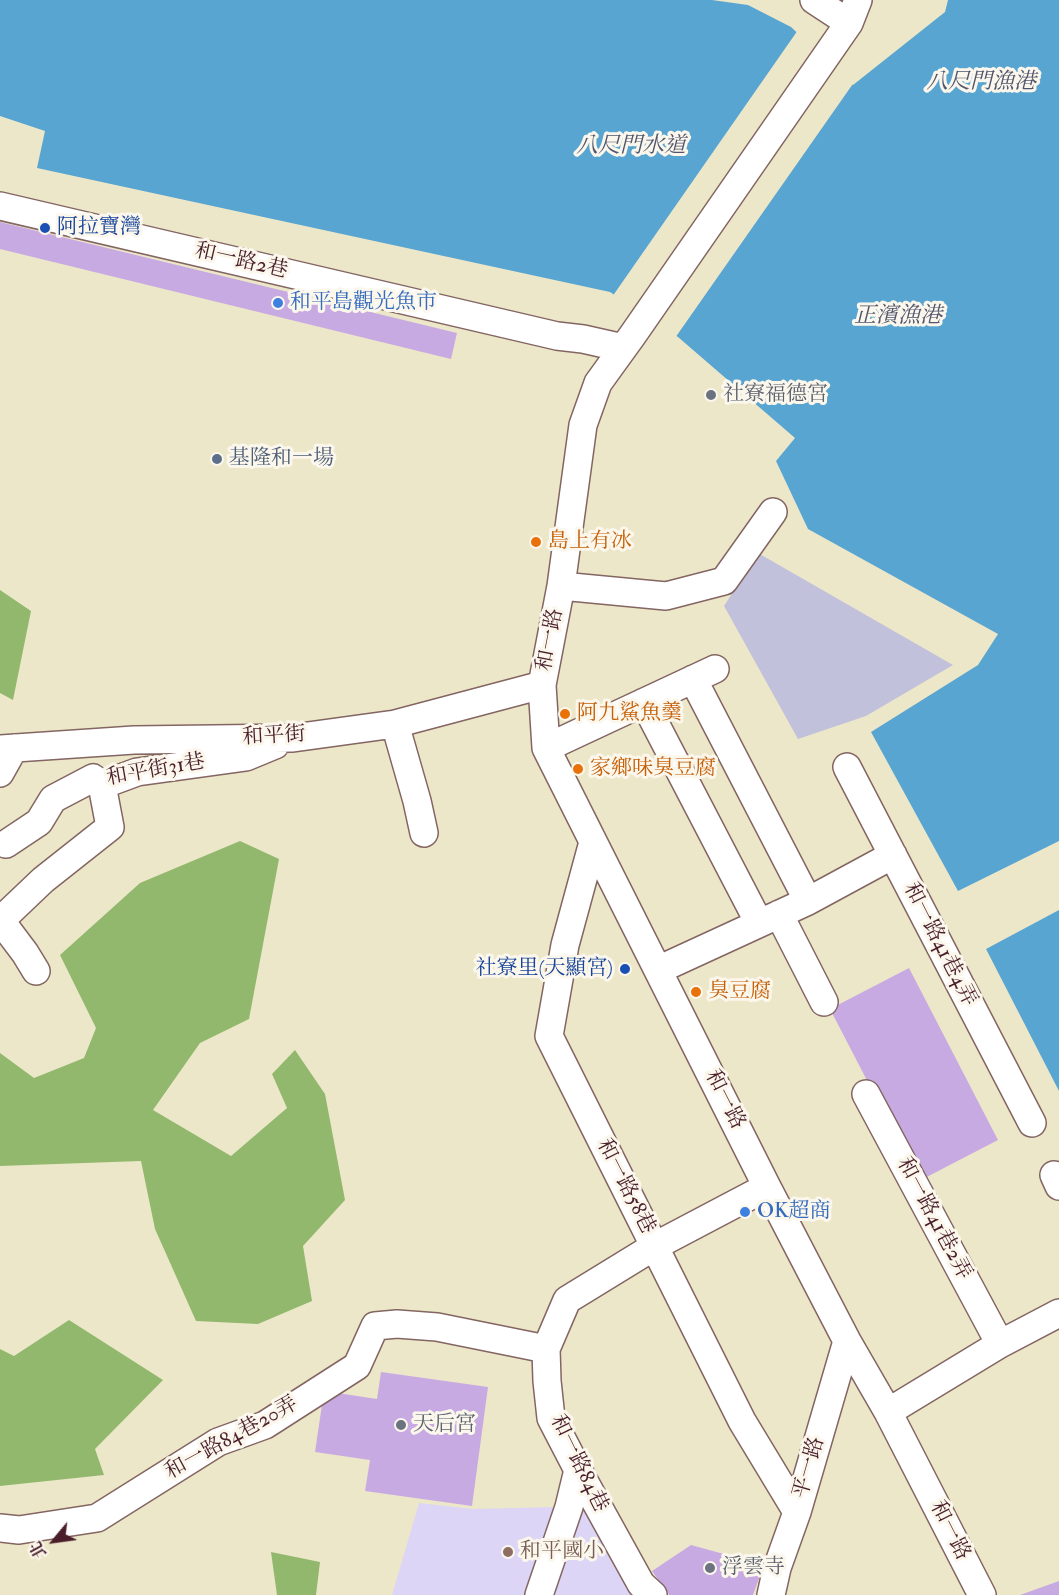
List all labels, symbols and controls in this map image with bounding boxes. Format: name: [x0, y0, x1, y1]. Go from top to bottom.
water label: 八尺門漁港: [926, 70, 1036, 96]
water label: 八尺門水道: [576, 134, 686, 160]
place label: 阿拉寶灣: [57, 215, 141, 241]
marker: 阿拉寶灣: [38, 221, 52, 235]
street label: 和一路2巷: [192, 239, 290, 285]
place label: 和平島觀光魚市: [290, 290, 437, 316]
marker: 和平島觀光魚市: [271, 296, 285, 310]
water label: 正濱漁港: [854, 304, 942, 330]
place label: 社寮福德宮: [723, 382, 828, 408]
marker: 社寮福德宮: [704, 388, 718, 402]
place label: 基隆和一場: [229, 446, 334, 472]
marker: 基隆和一場: [210, 452, 224, 466]
place label: 島上有冰: [548, 529, 632, 555]
marker: 島上有冰: [529, 535, 543, 549]
street label: 和一路: [533, 607, 569, 673]
place label: 阿九鯊魚羹: [577, 701, 682, 727]
marker: 阿九鯊魚羹: [558, 707, 572, 721]
street label: 和平街: [242, 723, 306, 751]
street label: 和平街31巷: [105, 750, 207, 792]
place label: 家鄉味臭豆腐: [590, 756, 716, 782]
marker: 家鄉味臭豆腐: [571, 762, 585, 776]
street label: 和一路41巷4弄: [897, 879, 981, 1011]
place label: 社寮里(天顯宮): [476, 956, 613, 982]
marker: 社寮里(天顯宮): [618, 962, 632, 976]
place label: 臭豆腐: [708, 979, 771, 1005]
marker: 臭豆腐: [689, 985, 703, 999]
street label: 和一路: [698, 1066, 750, 1134]
street label: 和一路58巷: [590, 1135, 660, 1239]
street label: 和一路41巷2弄: [890, 1154, 976, 1284]
place label: OK超商: [757, 1199, 831, 1225]
marker: OK超商: [738, 1205, 752, 1219]
street label: 和一路84巷20弄: [161, 1392, 303, 1486]
street label: 和一路84巷: [544, 1411, 612, 1517]
place label: 天后宮: [413, 1412, 476, 1438]
marker: 天后宮: [394, 1418, 408, 1432]
street label: 平一路: [789, 1434, 831, 1502]
street label: 和一路: [923, 1497, 975, 1565]
north arrow: [24, 1511, 84, 1571]
text: 北: [26, 1538, 51, 1562]
place label: 和平國小: [520, 1539, 604, 1565]
marker: 和平國小: [501, 1545, 515, 1559]
place label: 浮雲寺: [722, 1555, 785, 1581]
marker: 浮雲寺: [703, 1561, 717, 1575]

